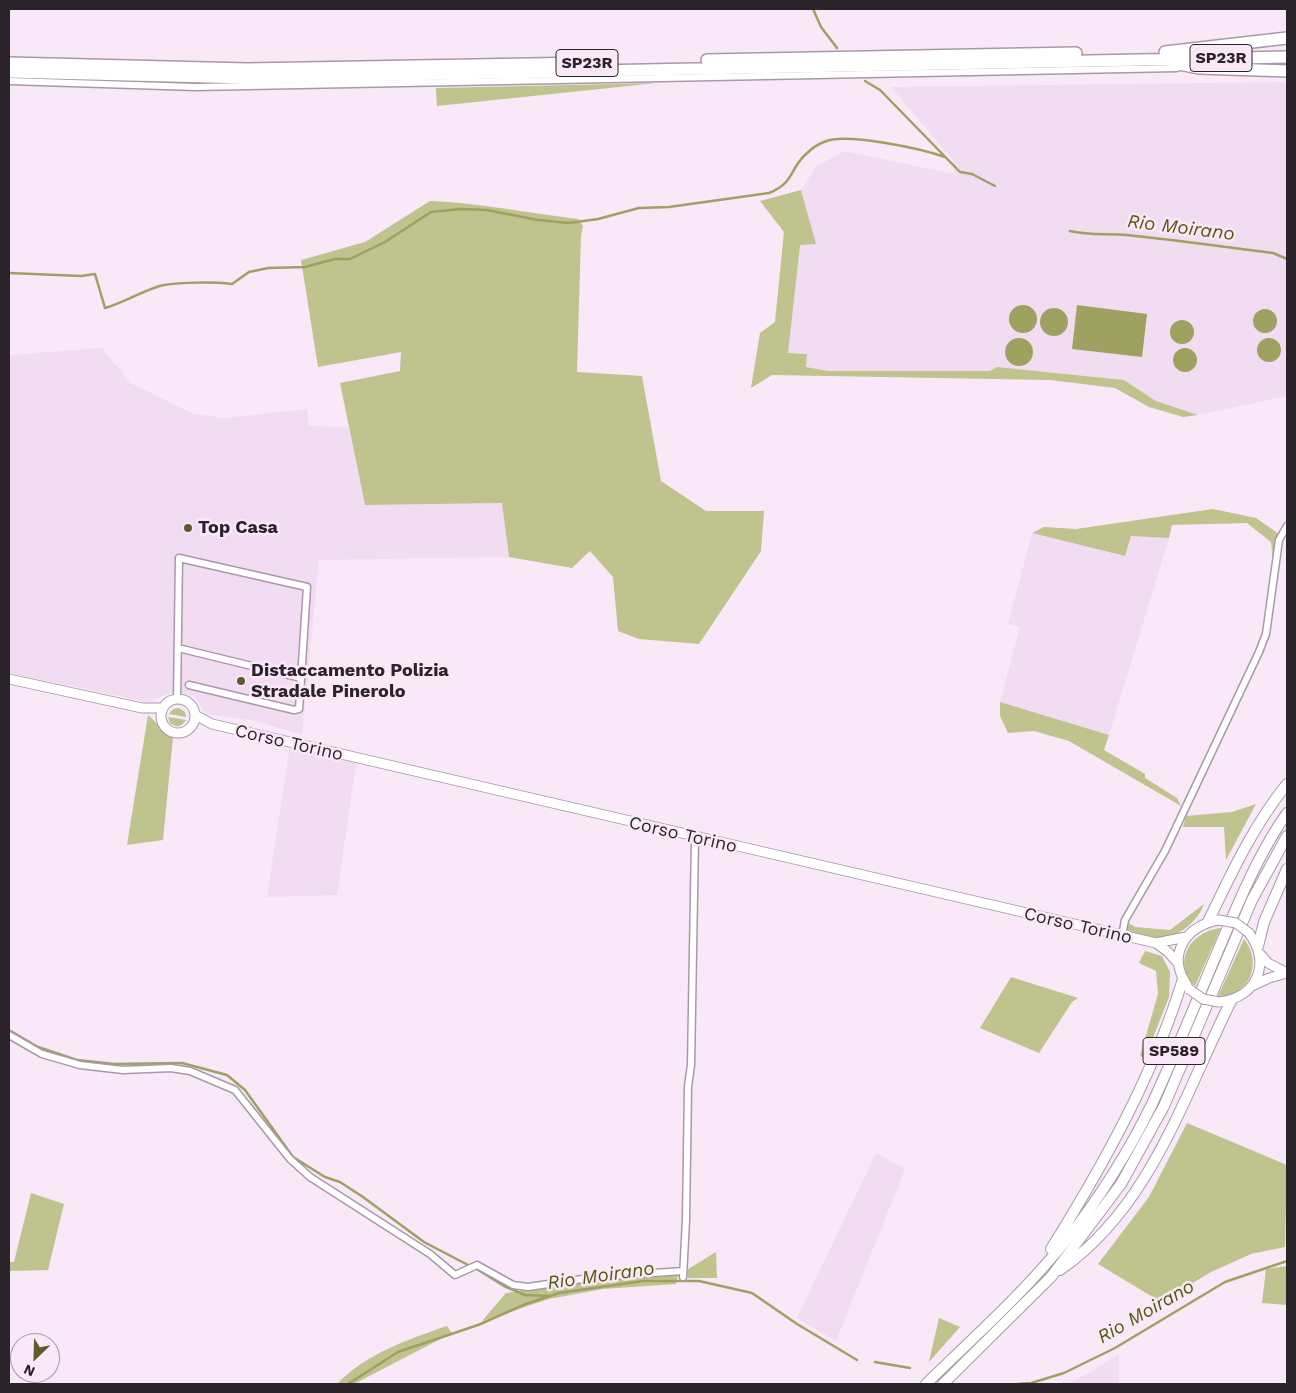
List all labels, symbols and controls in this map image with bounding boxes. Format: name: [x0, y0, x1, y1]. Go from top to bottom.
road number: SP23R: [1190, 44, 1252, 72]
road number: SP23R: [556, 49, 618, 76]
water label: Rio Moirano: [1126, 210, 1236, 246]
place label: Top Casa: [198, 517, 278, 539]
marker: Top Casa: [182, 522, 194, 534]
place label: Distaccamento Polizia Stradale Pinerolo: [251, 660, 449, 702]
marker: Distaccamento Polizia Stradale Pinerolo: [235, 675, 247, 687]
street label: Corso Torino: [233, 720, 345, 766]
street label: Corso Torino: [627, 812, 739, 858]
street label: Corso Torino: [1022, 903, 1134, 949]
road number: SP589: [1143, 1038, 1205, 1064]
water label: Rio Moirano: [546, 1257, 656, 1295]
water label: Rio Moirano: [1094, 1275, 1198, 1349]
north arrow: [10, 1333, 60, 1383]
text: N: [21, 1361, 37, 1380]

